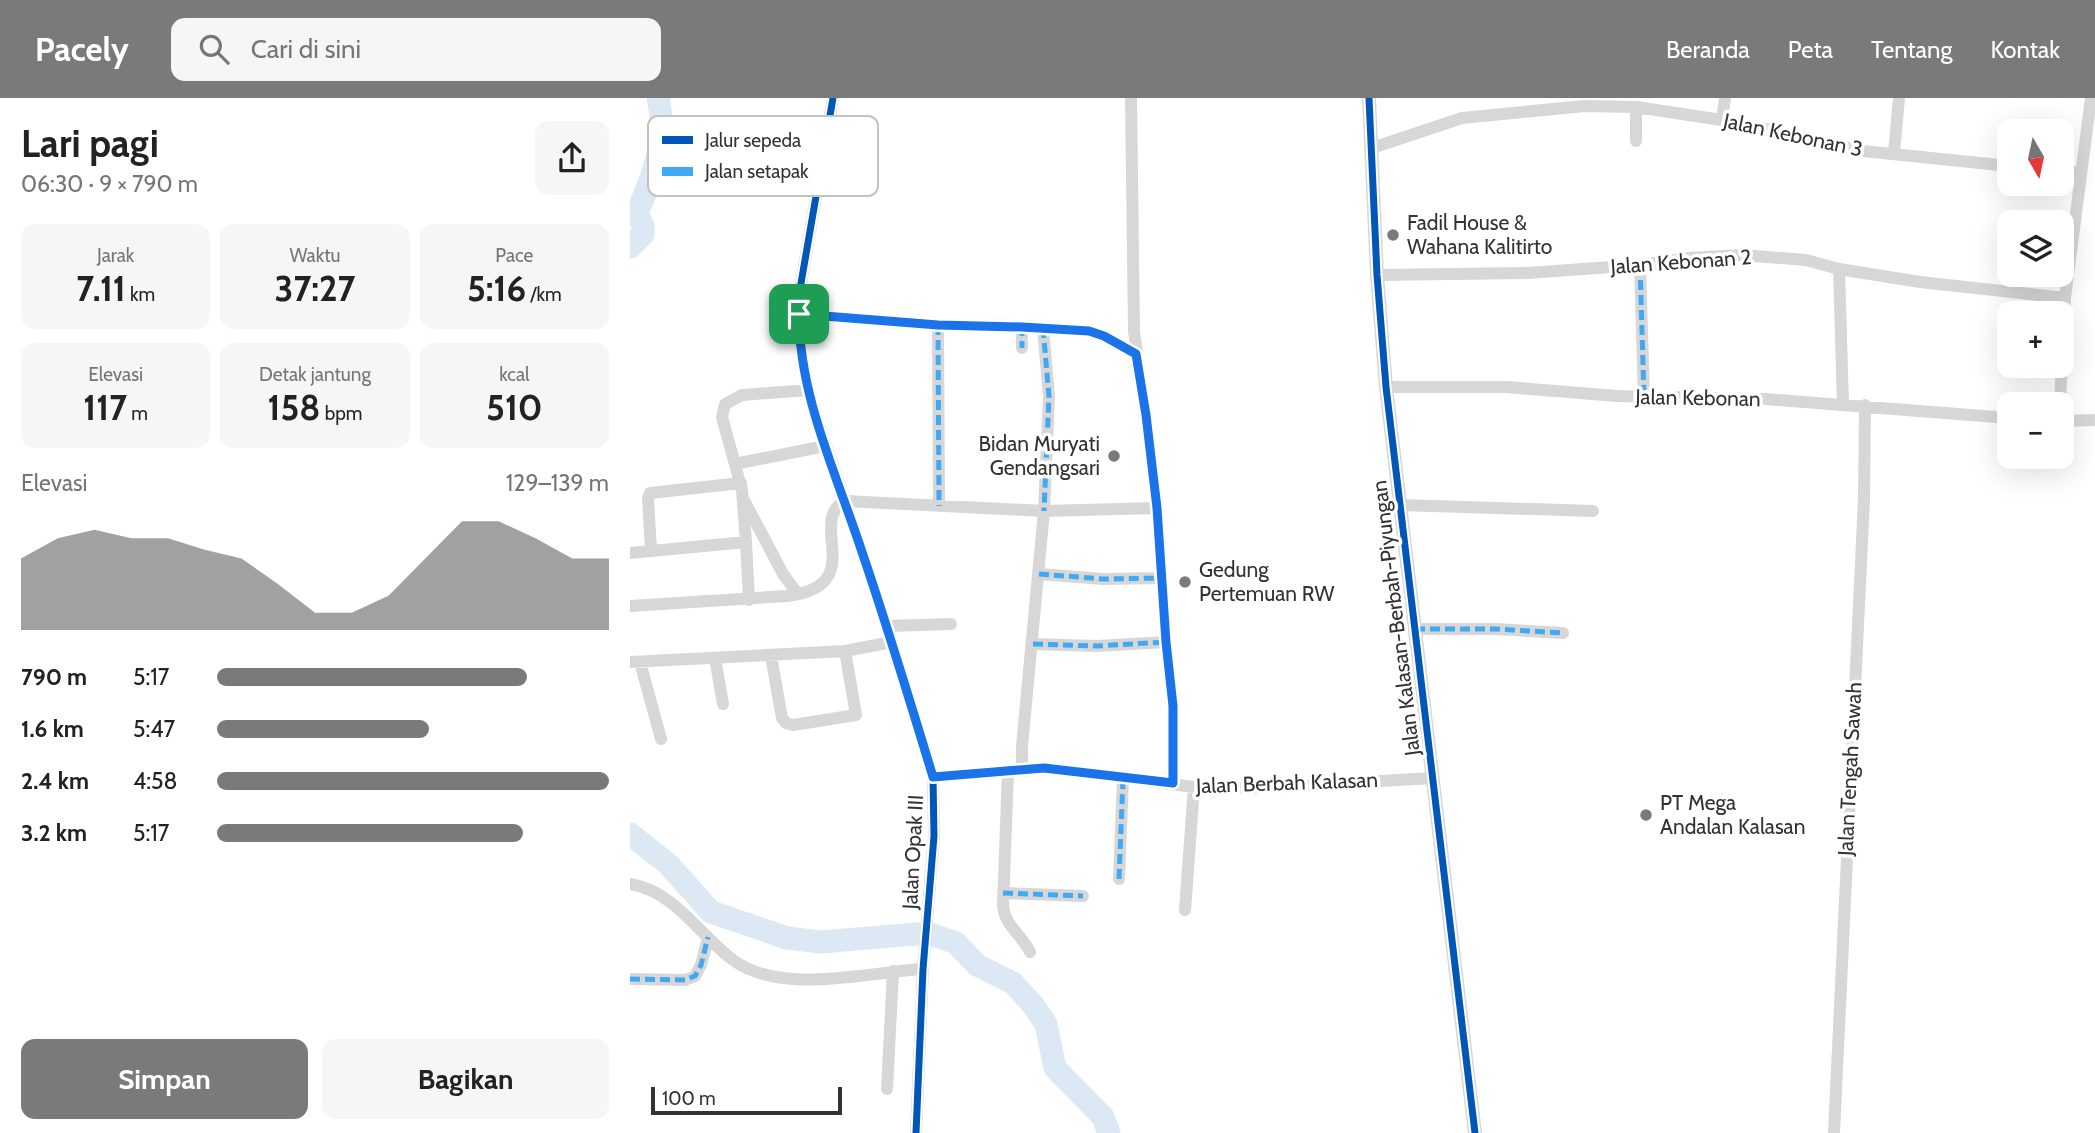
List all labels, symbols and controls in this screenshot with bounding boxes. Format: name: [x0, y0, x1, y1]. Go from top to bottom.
search box: [171, 18, 661, 81]
text: Pacely: [35, 29, 129, 69]
icon: search: [195, 30, 233, 68]
text: Cari di sini: [251, 33, 361, 65]
text: Beranda: [1666, 35, 1750, 64]
text: Peta: [1788, 35, 1833, 64]
text: Tentang: [1871, 35, 1952, 64]
text: Kontak: [1990, 35, 2060, 64]
street label: Jalan Kebonan 3: [1720, 107, 1865, 161]
legend: [648, 116, 878, 196]
north arrow: [1997, 119, 2074, 196]
map controls: [1997, 119, 2074, 469]
text: Lari pagi: [21, 120, 159, 167]
button: share: [535, 121, 609, 195]
text: Jalur sepeda: [704, 129, 801, 152]
text: Jalan setapak: [704, 160, 809, 183]
text: 06:30 · 9 × 790 m: [21, 170, 198, 198]
place label: Fadil House & Wahana Kalitirto: [1407, 210, 1552, 259]
button: layers: [1997, 210, 2074, 287]
marker: Fadil House & Wahana Kalitirto: [1385, 227, 1401, 243]
text: Jarak: [97, 244, 134, 267]
text: Waktu: [289, 244, 341, 267]
text: Pace: [495, 244, 533, 267]
street label: Jalan Kebonan 2: [1609, 244, 1752, 279]
text: 7.11: [76, 267, 126, 310]
text: 37:27: [275, 267, 355, 310]
text: 5:16: [467, 267, 526, 310]
text: km: [126, 283, 155, 306]
text: /km: [526, 283, 562, 306]
pin: [769, 284, 829, 344]
icon: arrive: [780, 295, 818, 333]
button: +: [1997, 301, 2074, 378]
text: Elevasi: [88, 363, 143, 386]
text: Detak jantung: [259, 363, 371, 386]
text: kcal: [499, 363, 529, 386]
street label: Jalan Kebonan: [1634, 384, 1761, 411]
text: 117: [83, 386, 127, 429]
text: 158: [268, 386, 320, 429]
text: 510: [486, 386, 543, 429]
button: −: [1997, 392, 2074, 469]
text: m: [127, 402, 148, 425]
text: bpm: [320, 402, 362, 425]
place label: Bidan Muryati Gendangsari: [979, 431, 1100, 480]
marker: Bidan Muryati Gendangsari: [1106, 448, 1122, 464]
text: Elevasi: [21, 469, 87, 497]
text: 129–139 m: [506, 469, 609, 497]
street label: Jalan Kalasan-Berbah-Piyungan: [1366, 479, 1425, 758]
place label: Gedung Pertemuan RW: [1199, 557, 1334, 606]
marker: Gedung Pertemuan RW: [1177, 574, 1193, 590]
text: 790 m: [21, 663, 87, 691]
text: 5:17: [133, 663, 169, 691]
street label: Jalan Tengah Sawah: [1832, 681, 1867, 858]
text: 1.6 km: [21, 715, 84, 743]
text: 5:47: [133, 715, 175, 743]
text: 2.4 km: [21, 767, 89, 795]
text: 4:58: [133, 767, 177, 795]
street label: Jalan Berbah Kalasan: [1195, 767, 1378, 798]
place label: PT Mega Andalan Kalasan: [1660, 790, 1805, 839]
street label: Jalan Opak III: [897, 794, 928, 911]
marker: PT Mega Andalan Kalasan: [1638, 807, 1654, 823]
text: 3.2 km: [21, 819, 87, 847]
text: 5:17: [133, 819, 169, 847]
button: Simpan: [21, 1039, 308, 1119]
button: Bagikan: [322, 1039, 609, 1119]
scale bar: [651, 1084, 842, 1116]
text: 100 m: [662, 1087, 716, 1110]

